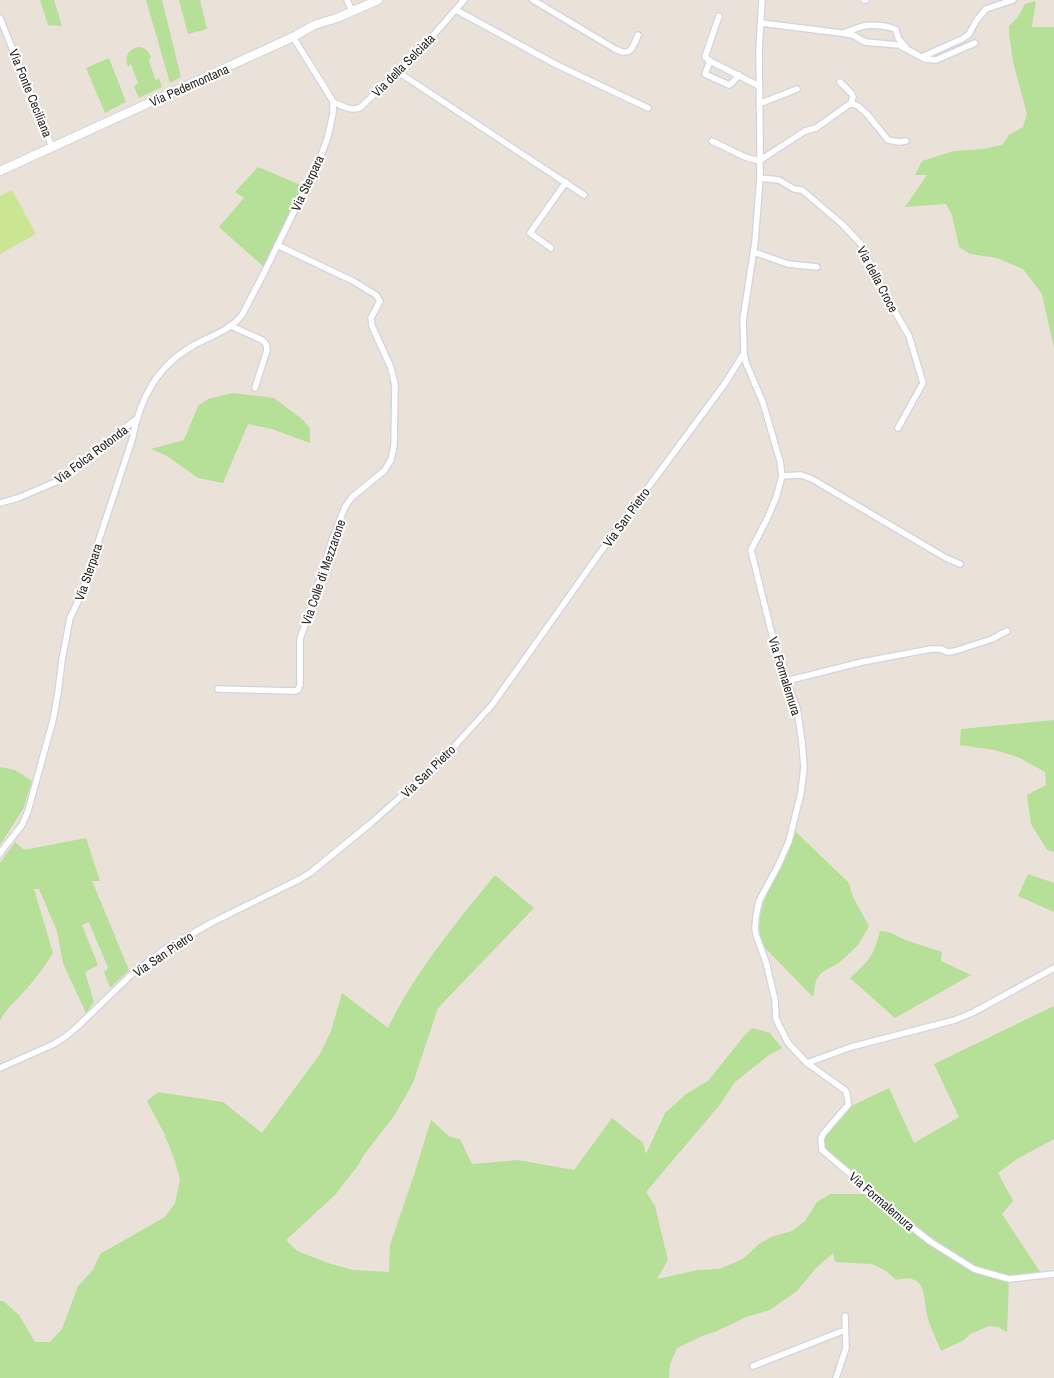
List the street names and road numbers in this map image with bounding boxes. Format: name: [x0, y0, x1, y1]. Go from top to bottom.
street label: Via della Selciata: [368, 30, 439, 101]
street label: Via Fonte Ceciliana: [5, 47, 56, 140]
street label: Via Pedemontana: [147, 60, 232, 111]
street label: Via Sterpara: [287, 153, 328, 214]
street label: Via della Croce: [853, 243, 902, 315]
street label: Via Folca Rotonda: [51, 421, 131, 488]
street label: Via San Pietro: [599, 484, 654, 550]
street label: Via Colle di Mezzarone: [297, 517, 350, 627]
street label: Via Sterpara: [71, 541, 106, 603]
street label: Via Formalemura: [764, 635, 805, 718]
street label: Via San Pietro: [398, 741, 459, 801]
street label: Via San Pietro: [130, 928, 197, 981]
street label: Via Formalemura: [845, 1168, 918, 1235]

